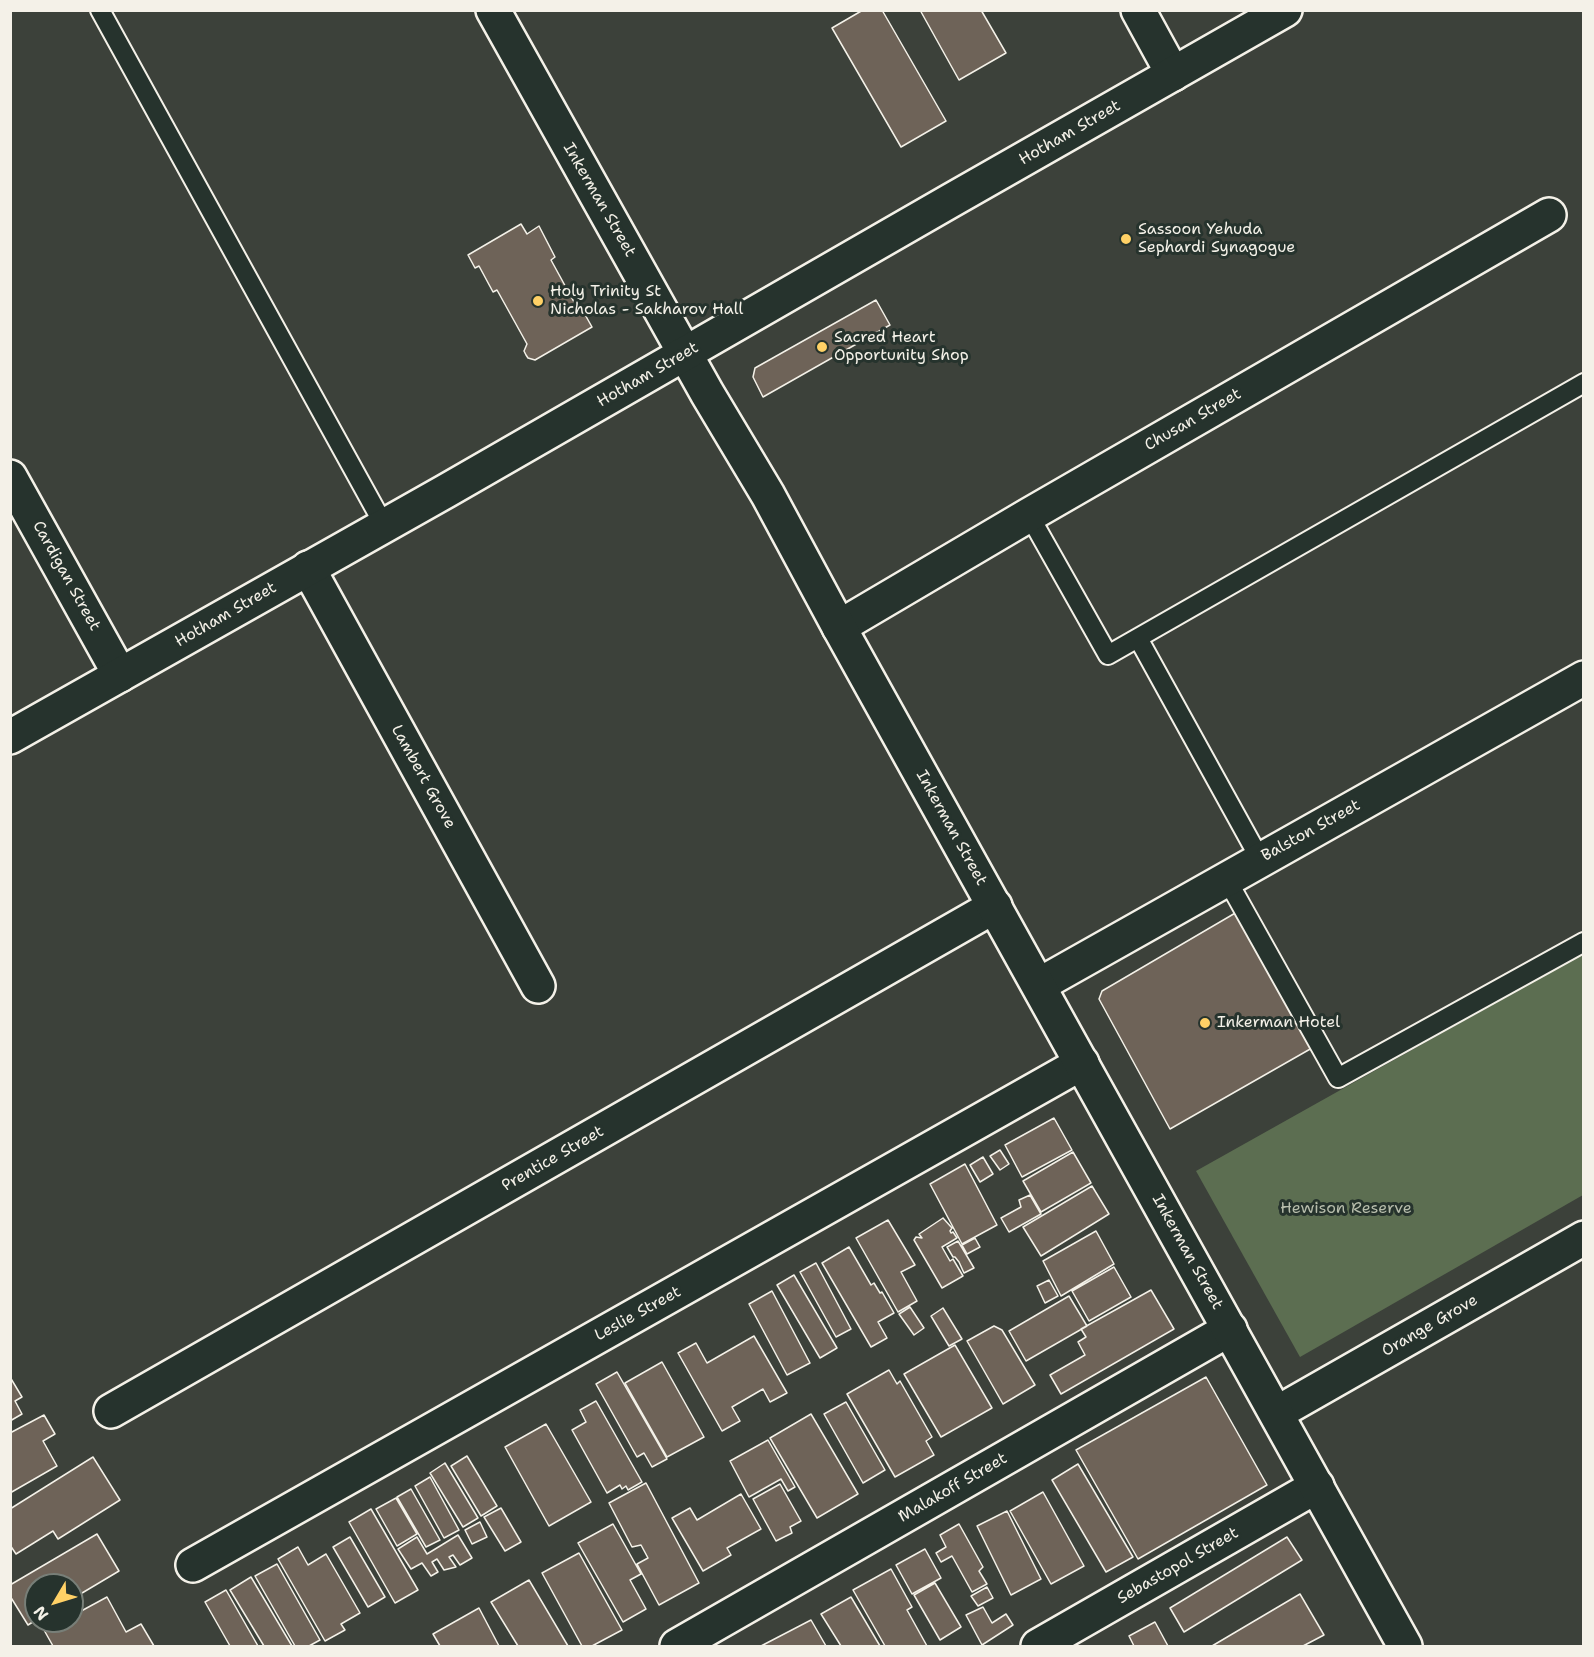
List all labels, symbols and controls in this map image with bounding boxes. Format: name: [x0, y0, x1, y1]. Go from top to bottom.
street label: Hotham Street: [1016, 96, 1124, 170]
street label: Inkerman Street: [559, 140, 639, 260]
place label: Sassoon Yehuda Sephardi Synagogue: [1138, 220, 1295, 258]
marker: Sassoon Yehuda Sephardi Synagogue: [1119, 232, 1133, 246]
place label: Holy Trinity St Nicholas - Sakharov Hall: [550, 282, 743, 320]
marker: Holy Trinity St Nicholas - Sakharov Hall: [531, 294, 545, 308]
place label: Sacred Heart Opportunity Shop: [834, 328, 969, 366]
street label: Hotham Street: [594, 338, 702, 412]
marker: Sacred Heart Opportunity Shop: [815, 340, 829, 354]
street label: Chusan Street: [1141, 385, 1245, 455]
street label: Cardigan Street: [28, 518, 104, 634]
street label: Hotham Street: [172, 578, 280, 652]
street label: Lambert Grove: [387, 722, 459, 832]
street label: Inkerman Street: [911, 767, 991, 889]
street label: Balston Street: [1258, 796, 1364, 866]
place label: Inkerman Hotel: [1217, 1013, 1340, 1033]
marker: Inkerman Hotel: [1198, 1016, 1212, 1030]
street label: Prentice Street: [499, 1122, 607, 1196]
street label: Inkerman Street: [1147, 1191, 1227, 1313]
park label: Hewison Reserve: [1280, 1199, 1412, 1219]
street label: Leslie Street: [592, 1282, 684, 1346]
street label: Orange Grove: [1379, 1291, 1481, 1361]
street label: Malakoff Street: [895, 1449, 1011, 1527]
street label: Sebastopol Street: [1114, 1524, 1242, 1608]
north arrow: [24, 1573, 84, 1633]
text: N: [29, 1602, 53, 1625]

